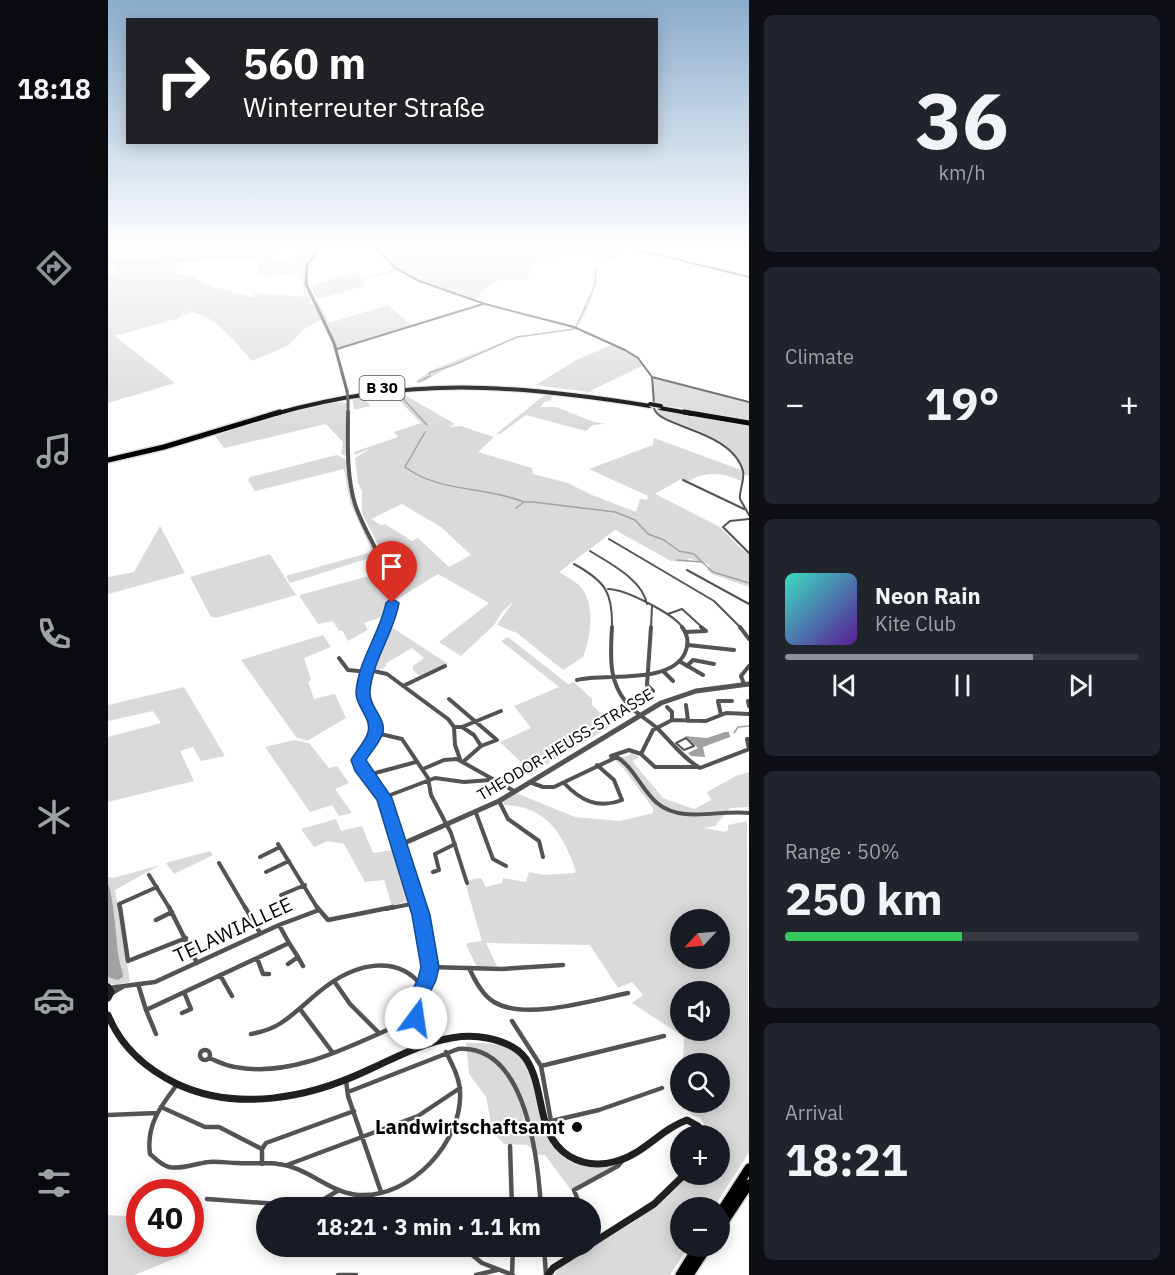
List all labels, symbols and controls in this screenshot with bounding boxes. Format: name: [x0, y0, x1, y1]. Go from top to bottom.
text: 560 m: [243, 36, 366, 91]
icon: right: [144, 42, 222, 120]
text: 36: [915, 69, 1009, 170]
text: 18:18: [17, 71, 91, 106]
text: Winterreuter Straße: [243, 89, 485, 124]
text: km/h: [938, 159, 986, 186]
icon: directions: [33, 247, 75, 289]
text: Climate: [785, 343, 854, 370]
text: 19°: [924, 374, 1000, 432]
road number: B 30: [360, 376, 404, 400]
text: −: [785, 382, 805, 425]
text: +: [1119, 382, 1139, 425]
icon: music: [33, 430, 75, 472]
pin: [366, 541, 417, 603]
icon: arrive: [375, 550, 408, 583]
text: Neon Rain: [875, 581, 981, 610]
text: Kite Club: [875, 610, 956, 637]
icon: phone: [33, 613, 75, 655]
icon: previous: [828, 669, 861, 702]
icon: pause: [946, 669, 979, 702]
icon: next: [1064, 669, 1097, 702]
street label: THEODOR-HEUSS-STRASSE: [473, 683, 657, 805]
icon: climate: [33, 796, 75, 838]
text: Range · 50%: [785, 838, 900, 865]
text: 250 km: [785, 869, 943, 927]
street label: TELAWIALLEE: [169, 890, 297, 969]
north arrow: [670, 909, 730, 969]
map controls: [670, 909, 730, 1257]
icon: car: [33, 979, 75, 1021]
button: sound: [670, 981, 730, 1041]
position arrow: [384, 986, 448, 1050]
button: search: [670, 1053, 730, 1113]
text: Arrival: [785, 1099, 843, 1126]
place label: Landwirtschaftsamt: [375, 1113, 565, 1140]
marker: Landwirtschaftsamt: [570, 1120, 584, 1134]
button: +: [670, 1125, 730, 1185]
text: 18:21: [785, 1130, 908, 1188]
icon: filters: [33, 1162, 75, 1204]
speed limit sign: 40: [126, 1179, 204, 1257]
button: −: [670, 1197, 730, 1257]
text: 18:21 · 3 min · 1.1 km: [316, 1212, 541, 1241]

